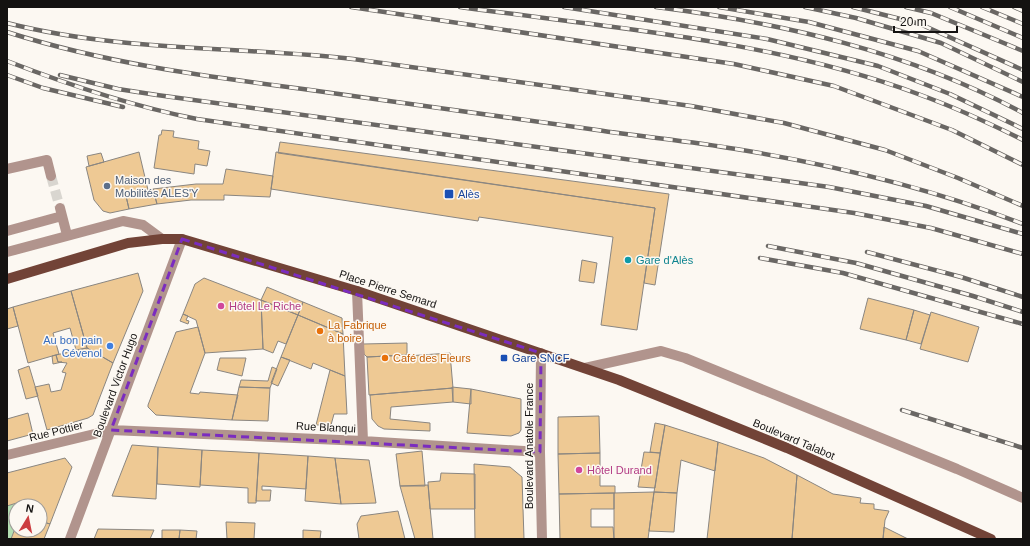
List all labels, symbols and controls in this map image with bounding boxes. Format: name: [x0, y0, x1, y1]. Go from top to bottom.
scale bar: [894, 8, 957, 34]
text: 20 m: [900, 15, 927, 29]
place label: Maison des Mobilités ALES'Y: [115, 174, 199, 199]
marker: Maison des Mobilités ALES'Y: [102, 181, 112, 191]
marker: Alès: [443, 188, 455, 200]
place label: Alès: [458, 188, 480, 200]
place label: Gare d'Alès: [636, 254, 694, 266]
marker: Gare d'Alès: [623, 255, 633, 265]
street label: Place Pierre Semard: [338, 268, 438, 310]
place label: Hôtel Le Riche: [229, 300, 301, 312]
marker: Hôtel Le Riche: [216, 301, 226, 311]
place label: La Fabrique à boire: [328, 319, 387, 344]
marker: La Fabrique à boire: [315, 326, 325, 336]
street label: Boulevard Victor Hugo: [91, 331, 139, 439]
place label: Au bon pain Cévenol: [43, 334, 102, 359]
marker: Au bon pain Cévenol: [105, 341, 115, 351]
place label: Café des Fleurs: [393, 352, 471, 364]
place label: Gare SNCF: [512, 352, 570, 364]
marker: Café des Fleurs: [380, 353, 390, 363]
marker: Gare SNCF: [499, 353, 509, 363]
street label: Boulevard Anatole France: [523, 383, 535, 509]
street label: Boulevard Talabot: [751, 416, 837, 462]
street label: Rue Pottier: [28, 418, 84, 443]
street label: Rue Blanqui: [296, 419, 356, 435]
place label: Hôtel Durand: [587, 464, 652, 476]
marker: Hôtel Durand: [574, 465, 584, 475]
north arrow: [8, 498, 48, 538]
text: N: [25, 502, 35, 515]

